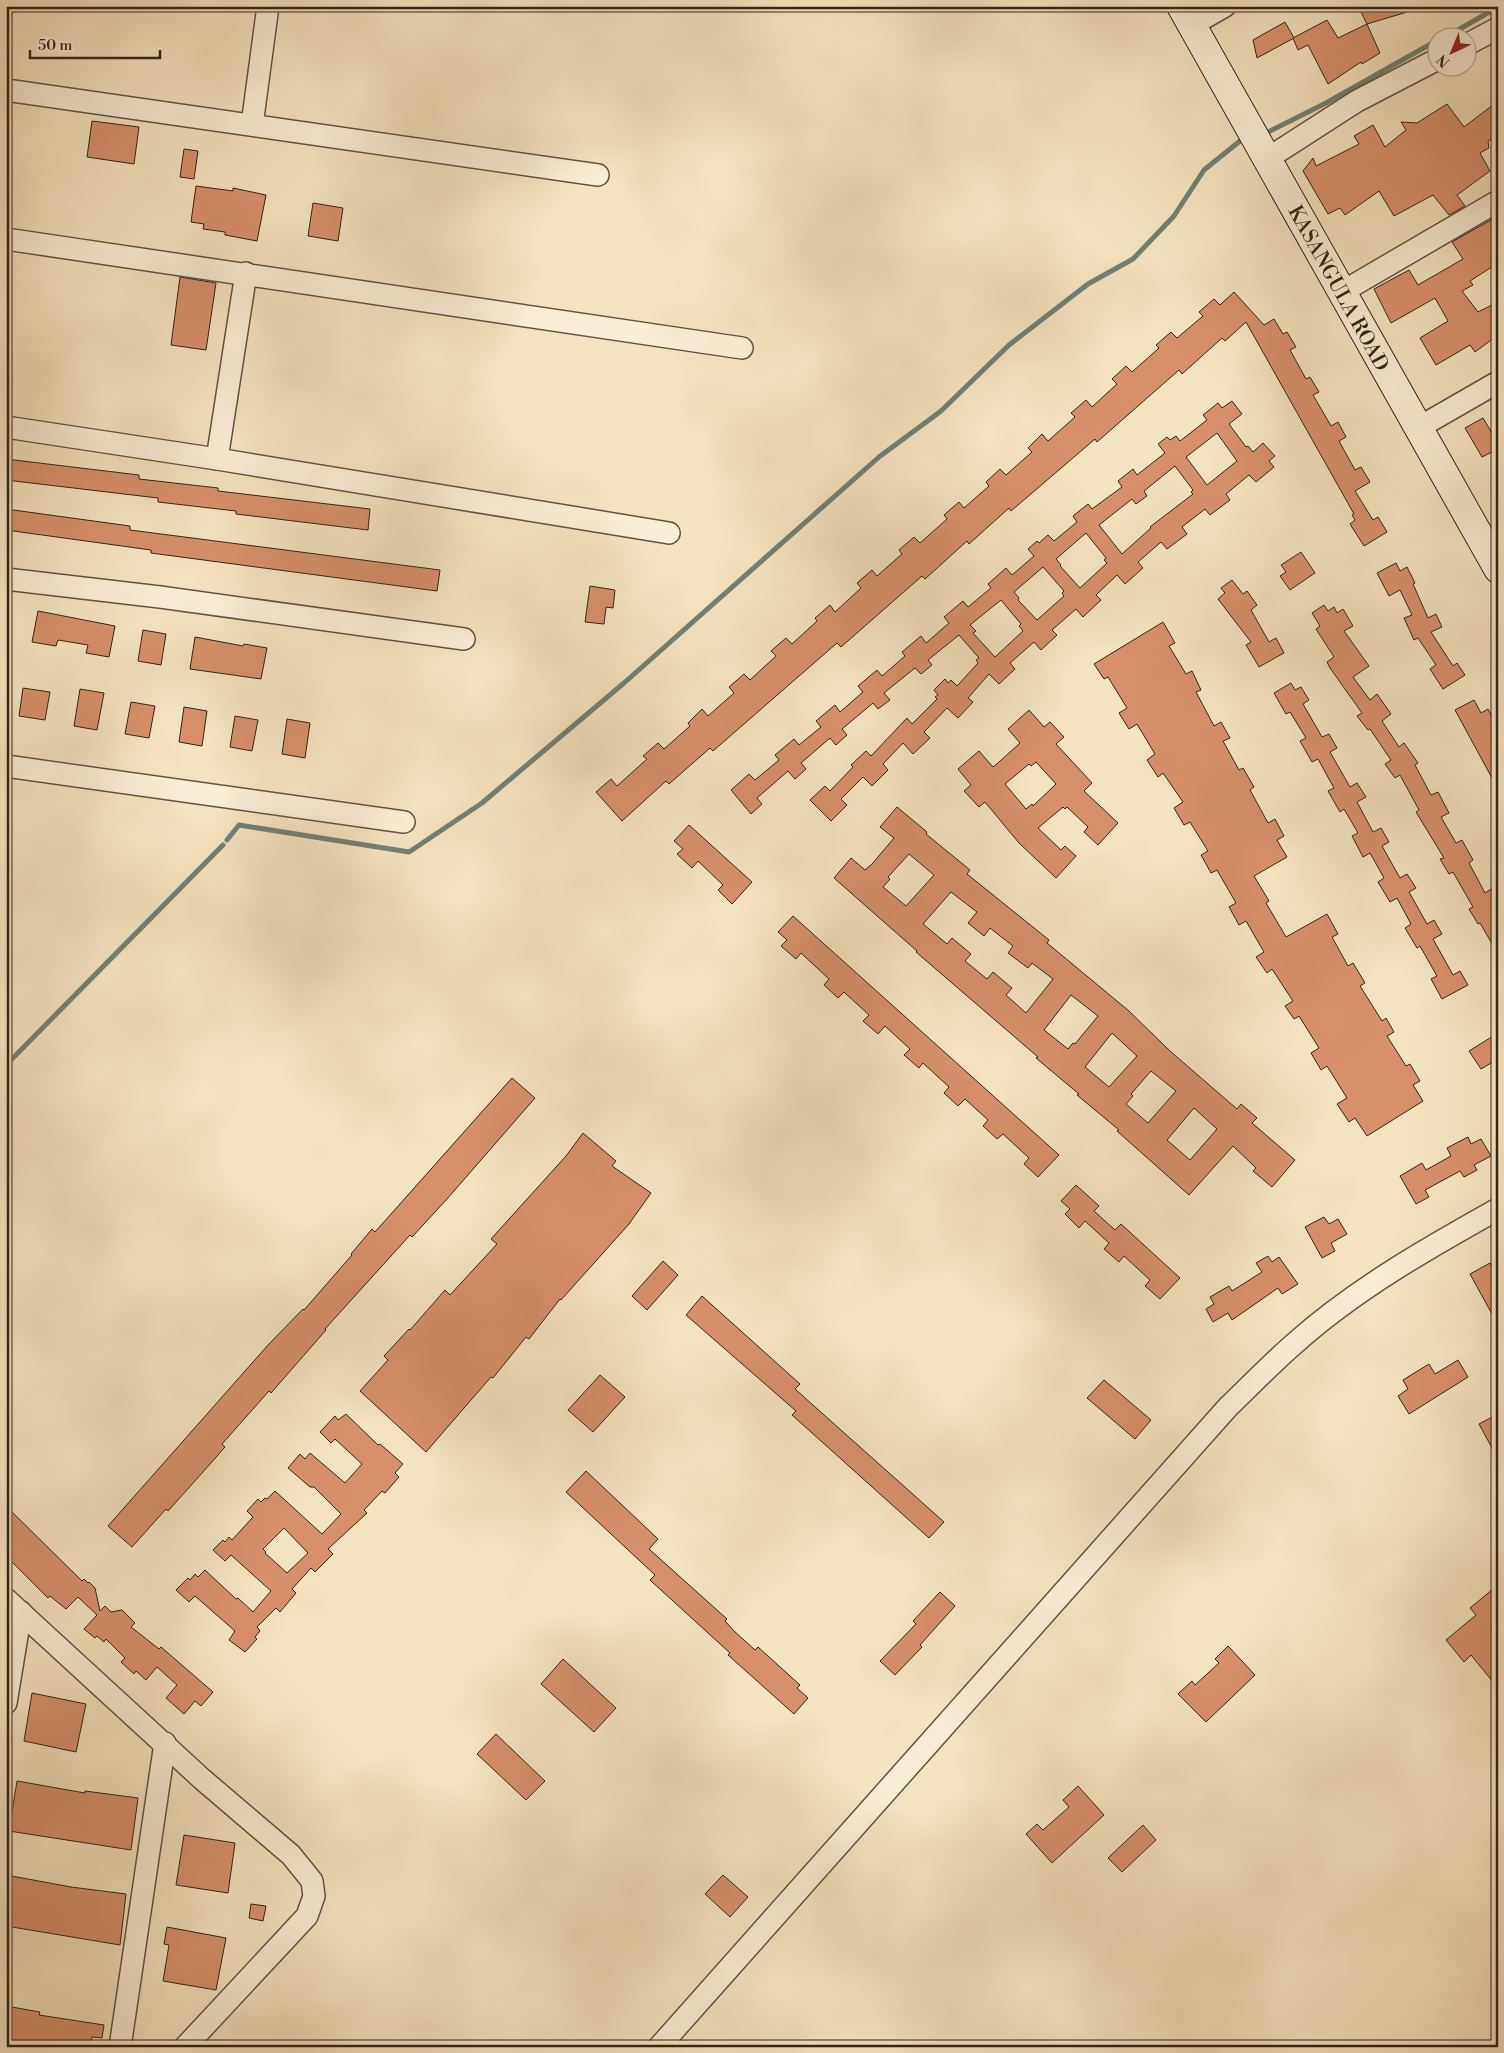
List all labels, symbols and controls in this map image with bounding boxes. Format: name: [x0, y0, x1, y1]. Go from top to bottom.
scale bar: [30, 28, 160, 60]
north arrow: [1426, 28, 1476, 78]
text: 50 m: [38, 36, 72, 55]
text: N: [1433, 50, 1454, 71]
street label: KASANGULA ROAD: [1282, 201, 1394, 376]

